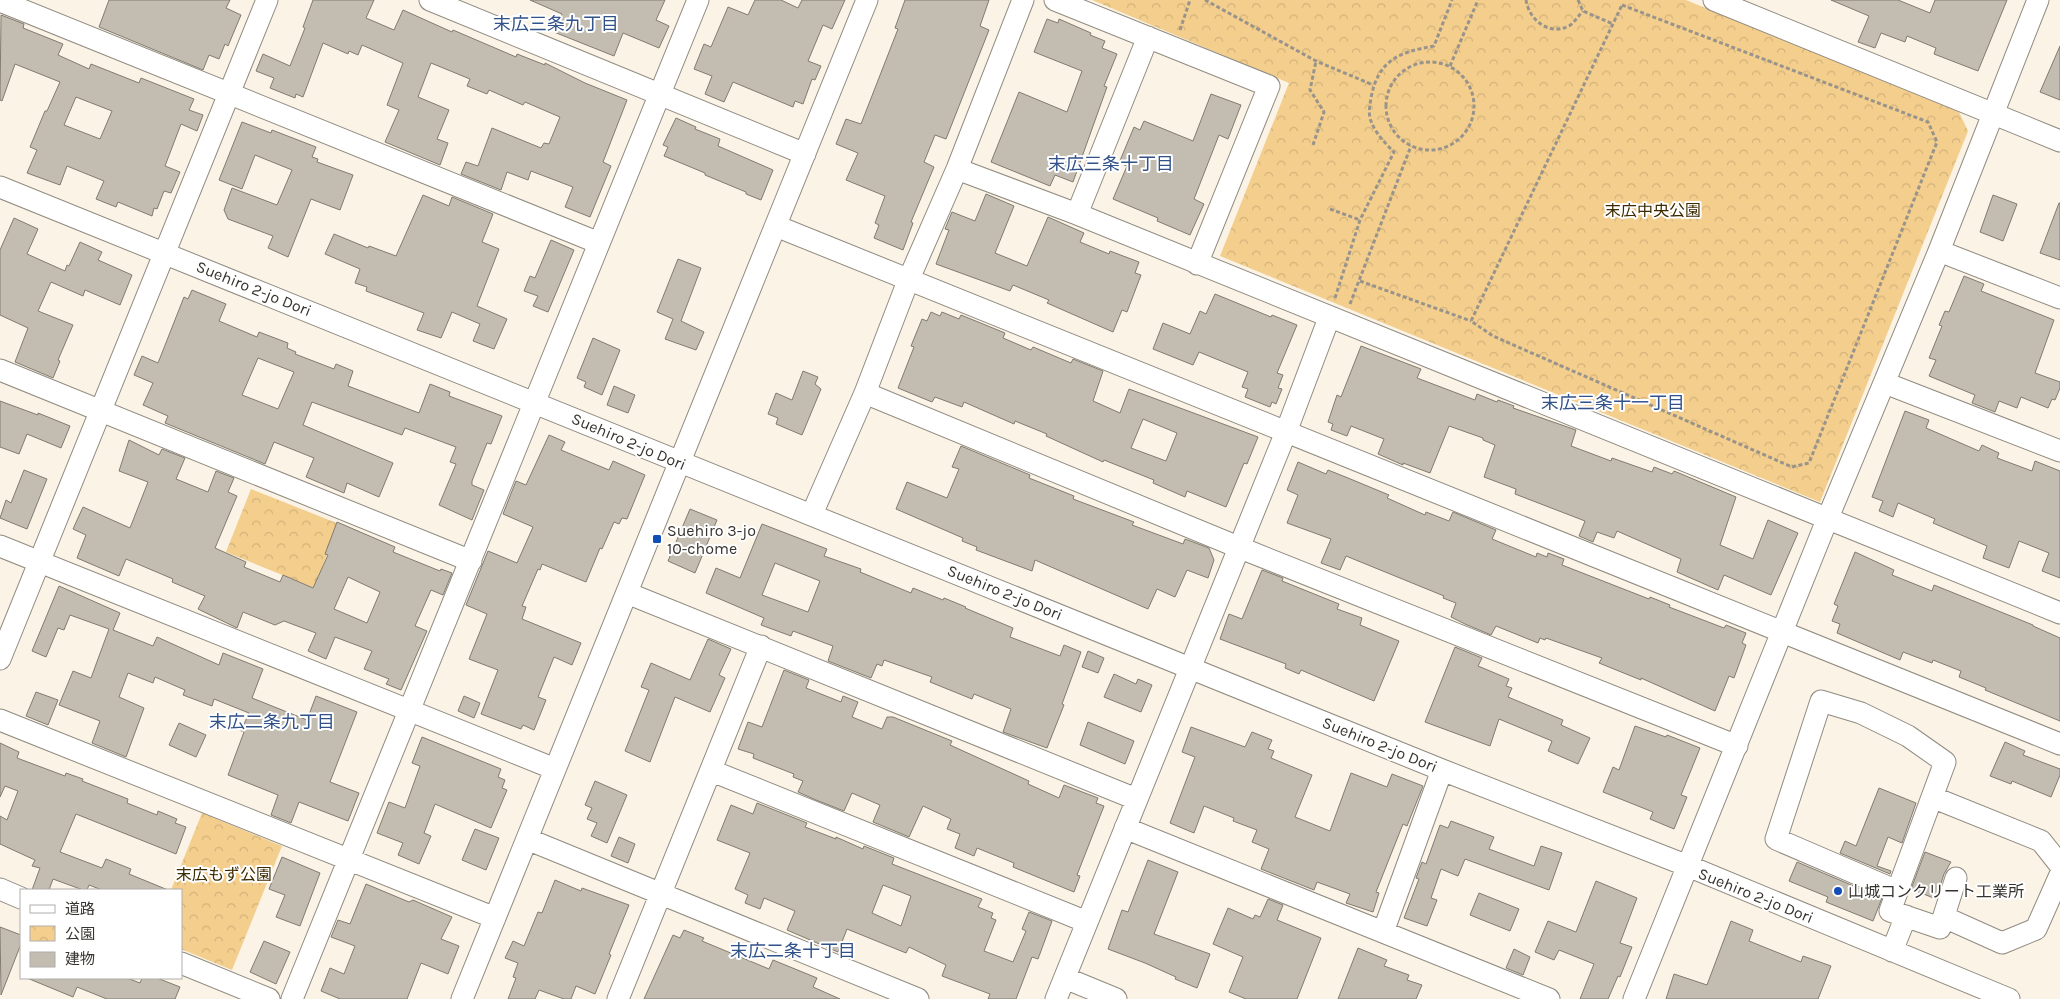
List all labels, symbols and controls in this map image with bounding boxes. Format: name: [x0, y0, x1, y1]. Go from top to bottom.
district label: 末広三条九丁目: [493, 13, 619, 35]
district label: 末広三条十丁目: [1048, 153, 1174, 175]
park label: 末広中央公園: [1605, 201, 1701, 220]
street label: Suehiro 2-jo Dori: [193, 257, 314, 320]
district label: 末広三条十一丁目: [1541, 392, 1685, 414]
street label: Suehiro 2-jo Dori: [569, 409, 689, 474]
place label: Suehiro 3-jo 10-chome: [667, 521, 756, 558]
marker: Suehiro 3-jo 10-chome: [651, 533, 663, 545]
street label: Suehiro 2-jo Dori: [944, 561, 1065, 624]
district label: 末広二条九丁目: [209, 711, 335, 733]
street label: Suehiro 2-jo Dori: [1319, 713, 1440, 776]
street label: Suehiro 2-jo Dori: [1695, 864, 1816, 927]
park label: 末広もず公園: [176, 865, 272, 884]
place label: 山城コンクリート工業所: [1848, 882, 2024, 901]
marker: 山城コンクリート工業所: [1832, 885, 1844, 897]
legend: [20, 889, 182, 979]
text: 道路: [65, 900, 95, 918]
text: 公園: [65, 925, 95, 943]
district label: 末広二条十丁目: [730, 940, 856, 962]
text: 建物: [65, 950, 95, 968]

